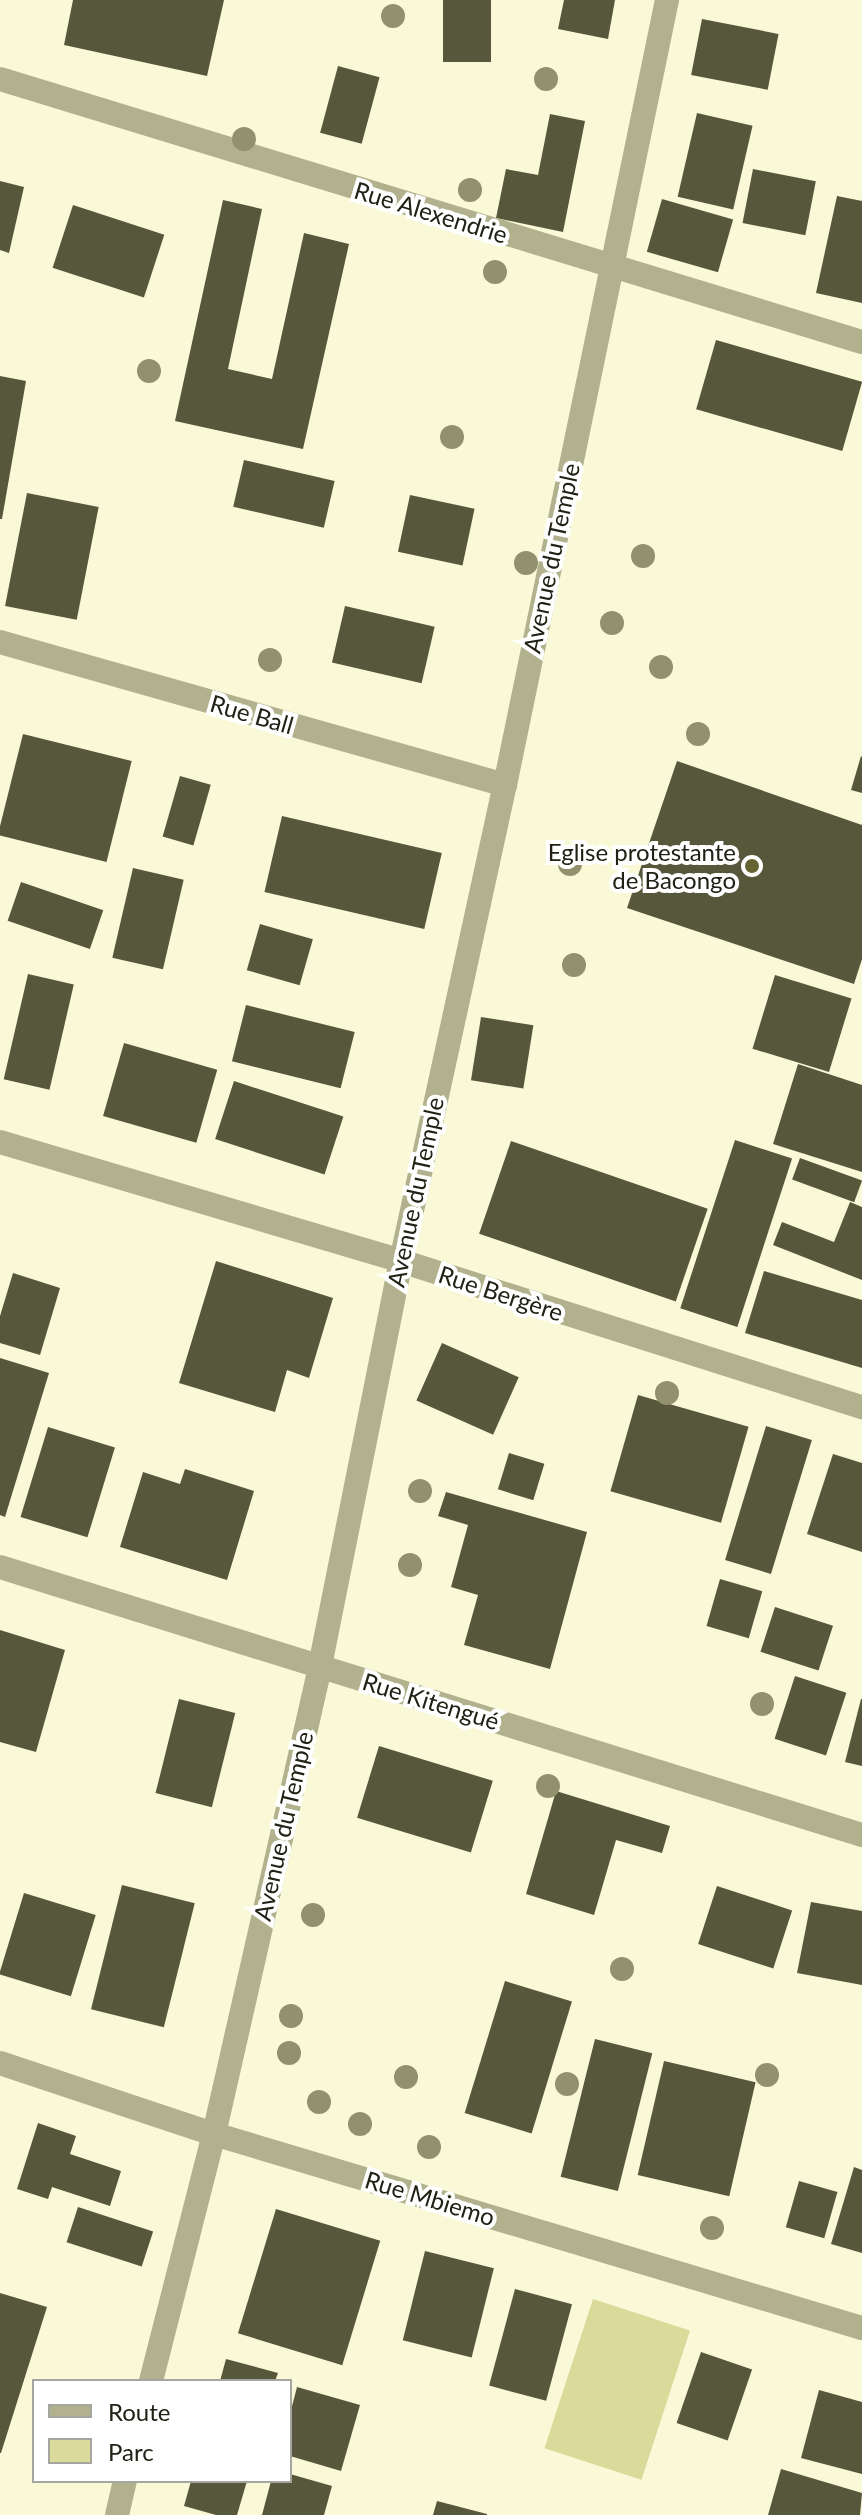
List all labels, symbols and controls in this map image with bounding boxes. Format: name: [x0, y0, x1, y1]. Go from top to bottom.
street label: Rue Alexendrie: [351, 175, 511, 249]
street label: Avenue du Temple: [517, 460, 585, 656]
street label: Rue Ball: [207, 688, 297, 740]
place label: Eglise protestante de Bacongo: [548, 838, 736, 894]
marker: Eglise protestante de Bacongo: [743, 857, 761, 875]
street label: Avenue du Temple: [381, 1094, 449, 1290]
street label: Rue Bergère: [435, 1259, 567, 1327]
street label: Rue Kitengué: [359, 1667, 503, 1735]
street label: Avenue du Temple: [247, 1728, 319, 1924]
street label: Rue Mbiemo: [362, 2165, 498, 2231]
legend: [32, 2379, 292, 2483]
text: Route: [108, 2397, 170, 2426]
text: Parc: [108, 2437, 154, 2466]

